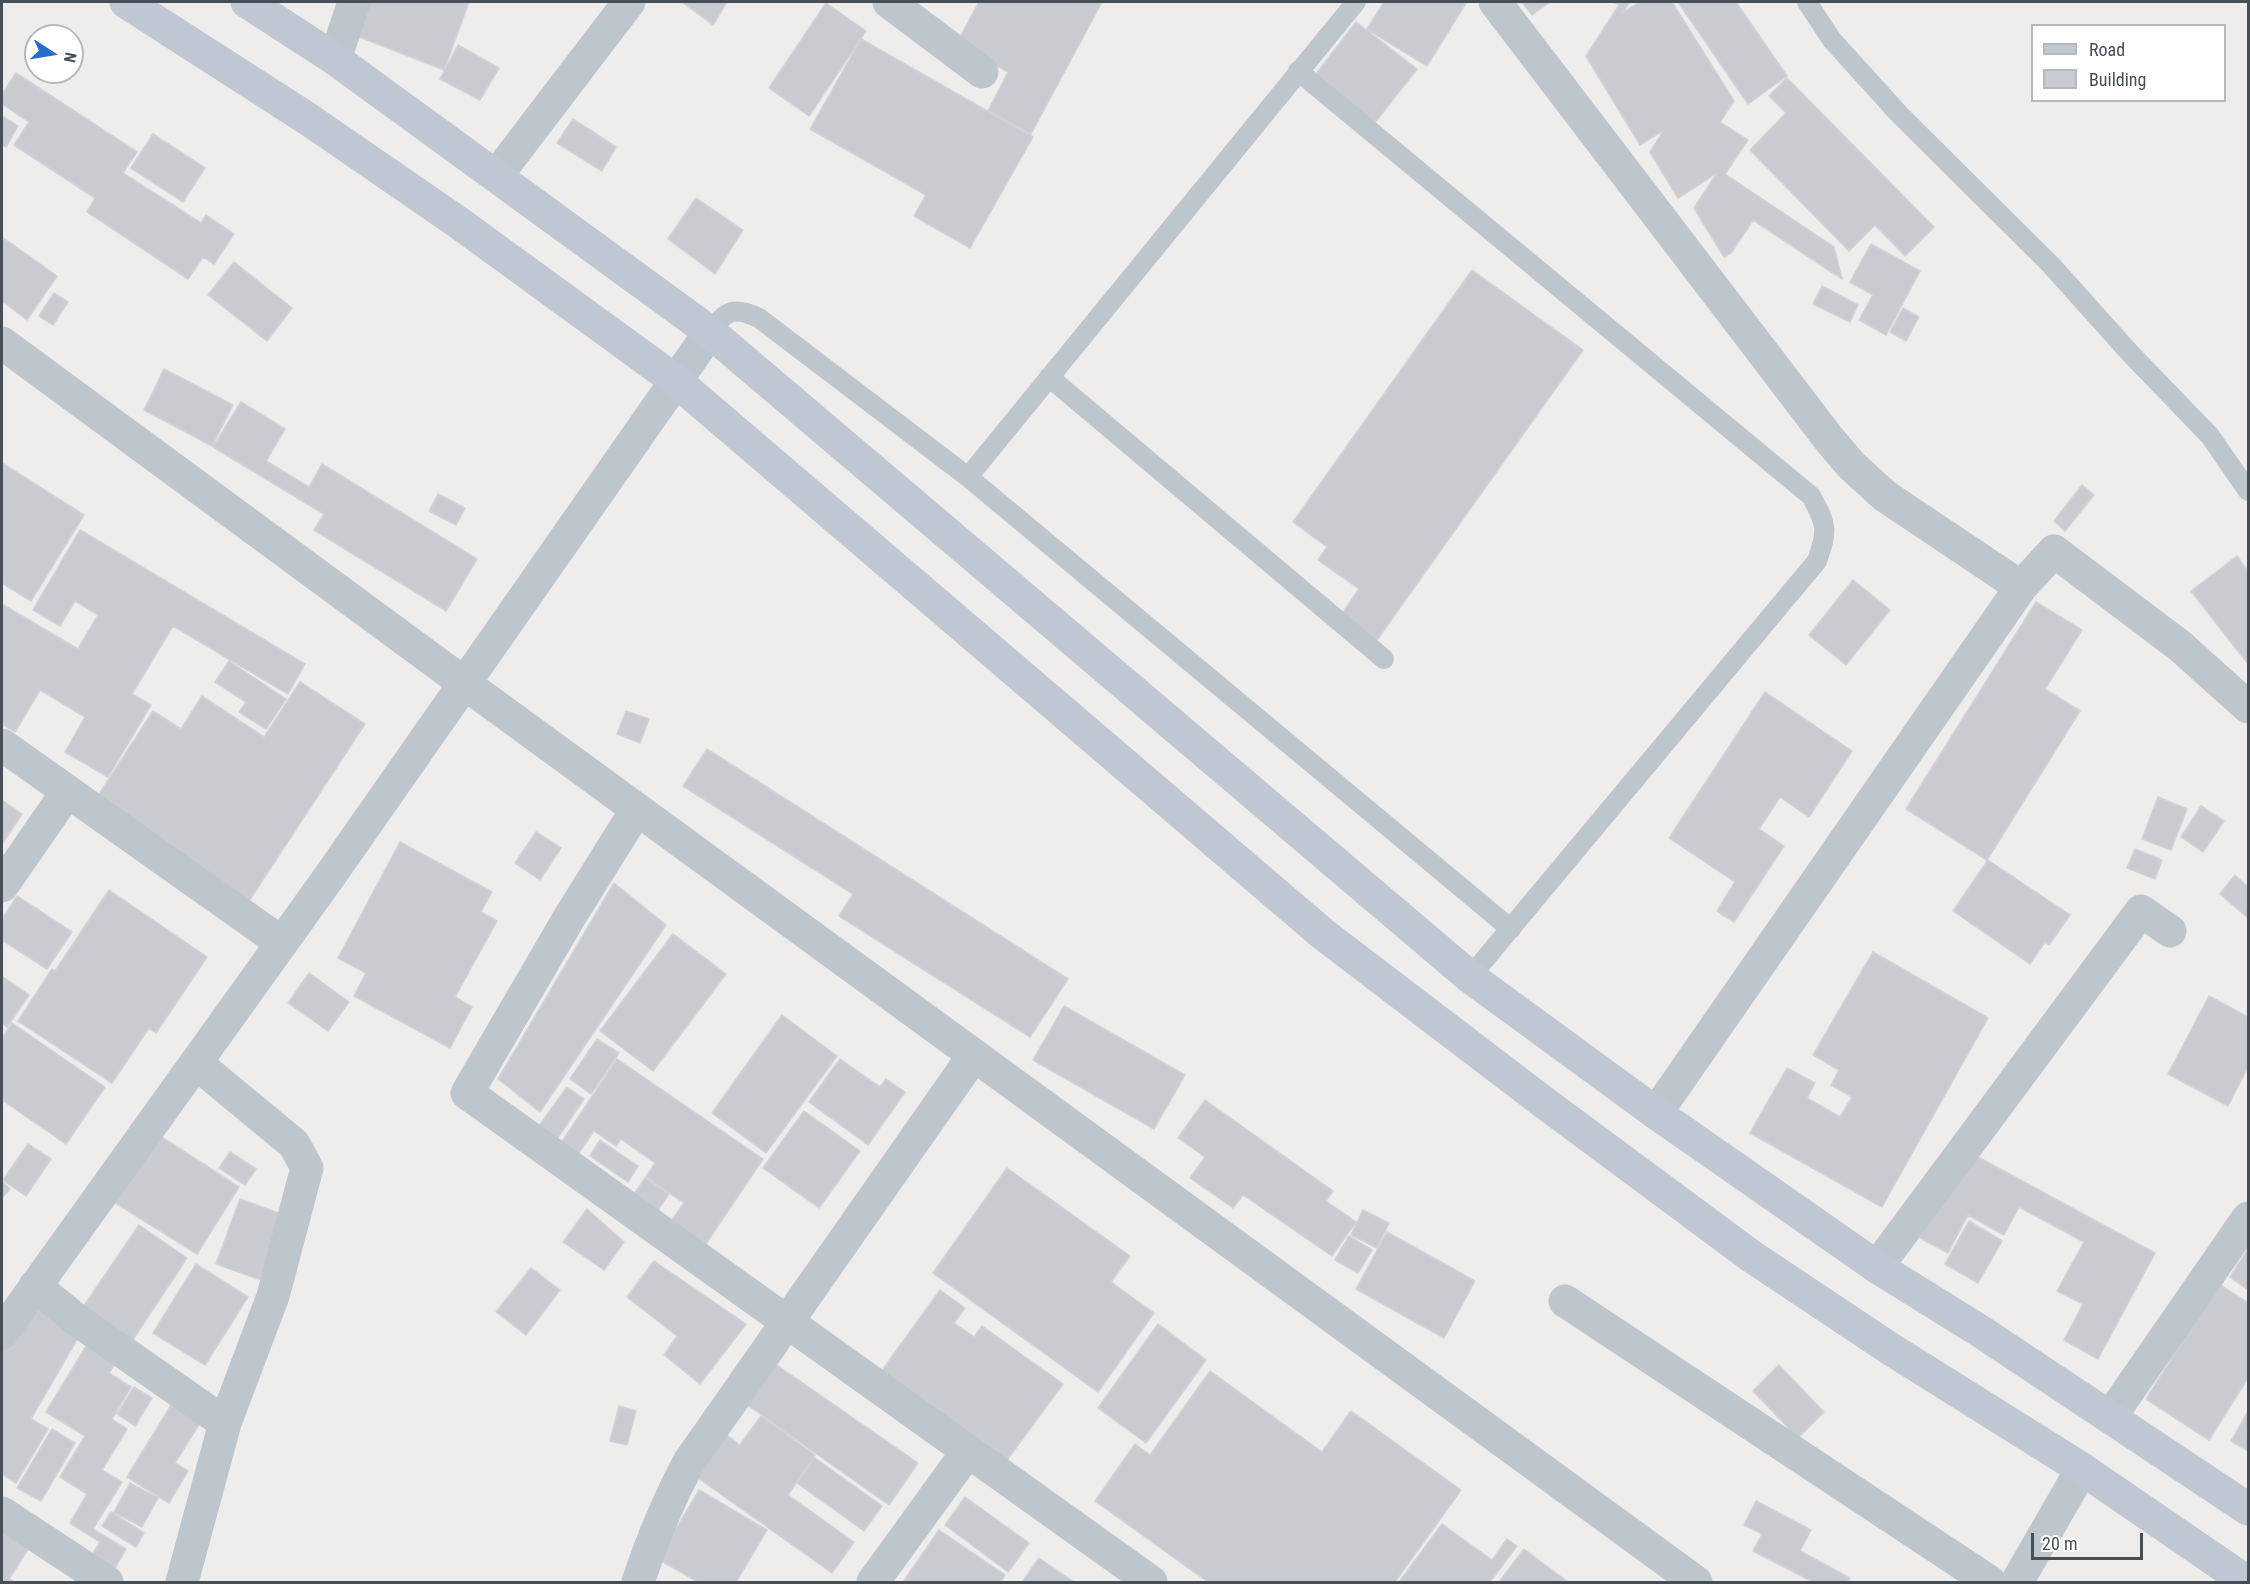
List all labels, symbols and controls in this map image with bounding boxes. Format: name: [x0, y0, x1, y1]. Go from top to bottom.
north arrow: [24, 24, 84, 84]
legend: [2031, 24, 2226, 102]
text: Road: [2089, 39, 2125, 60]
text: N: [60, 51, 80, 64]
text: Building: [2089, 69, 2146, 90]
scale bar: [2034, 1521, 2146, 1559]
text: 20 m: [2042, 1533, 2077, 1554]

